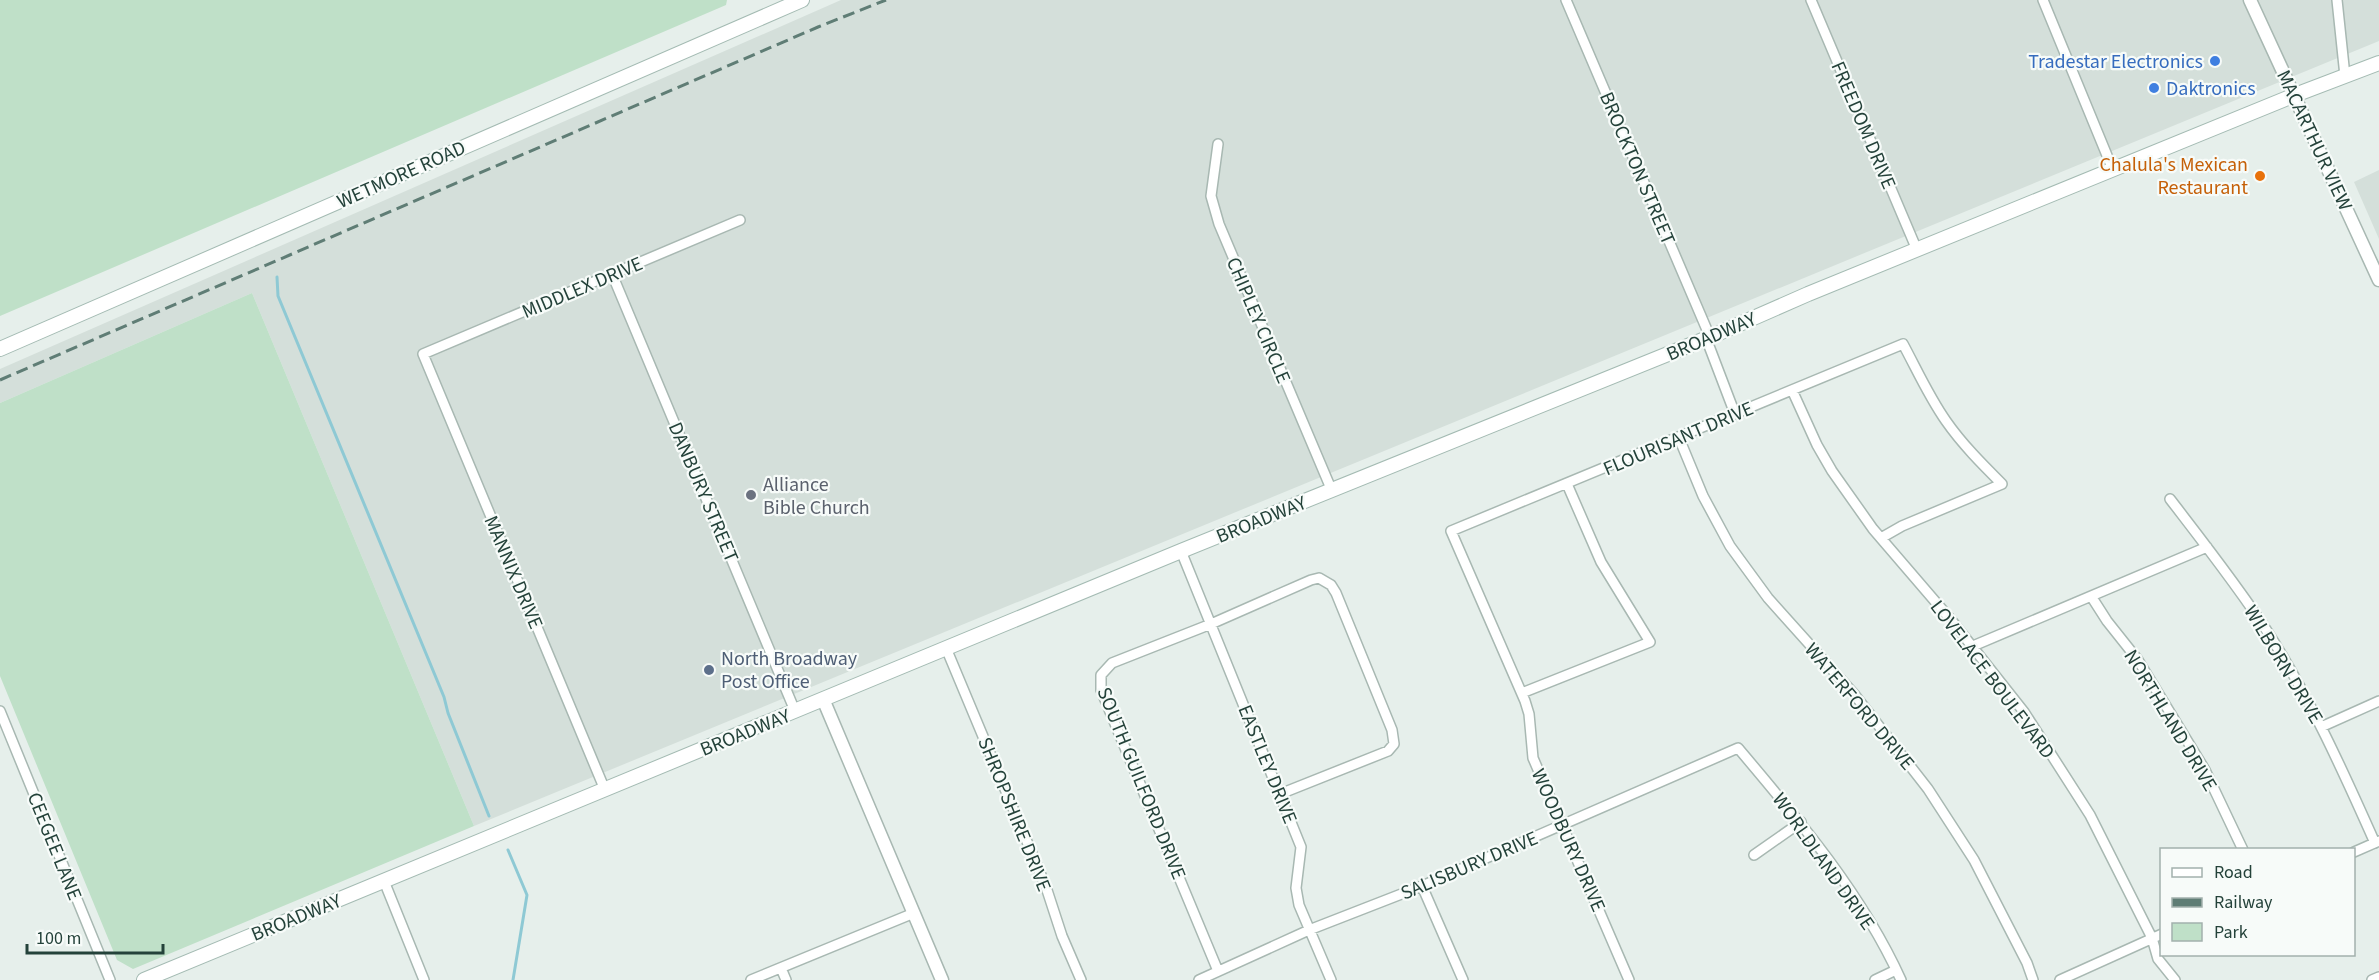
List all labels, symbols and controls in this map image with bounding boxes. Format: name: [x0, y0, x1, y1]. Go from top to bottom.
place label: Tradestar Electronics: [2028, 48, 2203, 76]
marker: Tradestar Electronics: [2208, 54, 2222, 68]
street label: FREEDOM DRIVE: [1824, 57, 1903, 194]
street label: MACARTHUR VIEW: [2269, 65, 2359, 216]
place label: Daktronics: [2166, 75, 2256, 103]
marker: Daktronics: [2147, 81, 2161, 95]
street label: BROCKTON STREET: [1592, 88, 1682, 249]
street label: WETMORE ROAD: [333, 134, 470, 216]
place label: Chalula's Mexican Restaurant: [2099, 151, 2248, 202]
marker: Chalula's Mexican Restaurant: [2253, 169, 2267, 183]
street label: MIDDLEX DRIVE: [518, 250, 647, 326]
street label: CHIPLEY CIRCLE: [1219, 253, 1297, 388]
street label: BROADWAY: [1662, 305, 1761, 368]
street label: FLOURISANT DRIVE: [1599, 395, 1758, 483]
street label: DANBURY STREET: [661, 418, 745, 567]
place label: Alliance Bible Church: [763, 471, 870, 522]
marker: Alliance Bible Church: [744, 488, 758, 502]
street label: BROADWAY: [1212, 489, 1311, 551]
street label: MANNIX DRIVE: [477, 511, 550, 633]
street label: LOVELACE BOULEVARD: [1923, 594, 2061, 765]
street label: WILBORN DRIVE: [2237, 600, 2330, 729]
street label: WATERFORD DRIVE: [1798, 637, 1921, 776]
street label: NORTHLAND DRIVE: [2117, 644, 2224, 797]
place label: North Broadway Post Office: [721, 645, 858, 696]
marker: North Broadway Post Office: [702, 663, 716, 677]
street label: SOUTH GUILFORD DRIVE: [1090, 683, 1193, 884]
street label: EASTLEY DRIVE: [1230, 701, 1304, 828]
street label: BROADWAY: [696, 702, 795, 764]
street label: SHROPSHIRE DRIVE: [970, 733, 1058, 896]
street label: WOODBURY DRIVE: [1524, 764, 1612, 916]
street label: WORLDLAND DRIVE: [1765, 787, 1881, 936]
street label: CEEGEE LANE: [20, 788, 88, 904]
street label: SALISBURY DRIVE: [1396, 824, 1542, 907]
legend: [2160, 848, 2355, 956]
text: Road: [2214, 860, 2253, 885]
street label: BROADWAY: [247, 887, 346, 949]
text: Railway: [2214, 890, 2273, 915]
scale bar: [27, 917, 164, 955]
text: Park: [2214, 920, 2248, 945]
text: 100 m: [36, 926, 81, 951]

